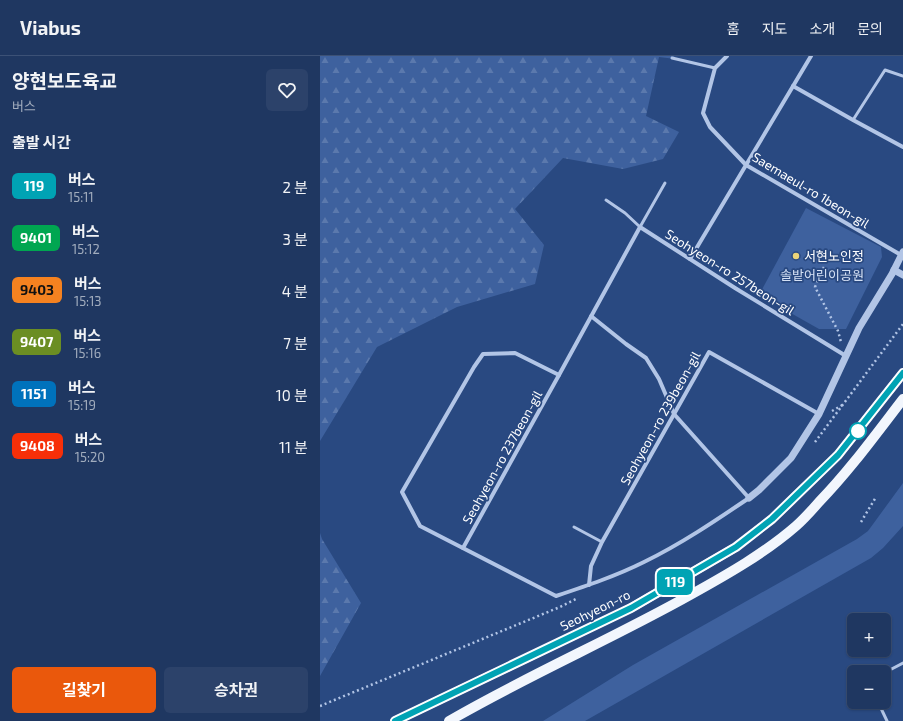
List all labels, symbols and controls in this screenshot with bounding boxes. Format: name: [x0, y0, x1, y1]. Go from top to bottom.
text: Viabus: [20, 16, 81, 39]
text: 홈: [727, 20, 740, 37]
text: 지도: [762, 20, 787, 37]
text: 소개: [809, 20, 835, 37]
text: 문의: [857, 20, 883, 37]
text: 양현보도육교: [12, 69, 117, 92]
button: heart: [266, 69, 308, 111]
text: 버스: [12, 98, 36, 114]
text: 출발 시간: [12, 133, 70, 151]
street label: Saemaeul-ro 1beon-gil: [750, 149, 873, 231]
text: 버스: [68, 170, 96, 188]
text: 119: [24, 177, 44, 194]
text: 2 분: [282, 178, 308, 196]
text: 15:11: [68, 189, 94, 205]
text: 버스: [72, 222, 100, 240]
street label: Seohyeon-ro 257beon-gil: [662, 226, 798, 318]
text: 9401: [20, 229, 52, 246]
text: 3 분: [283, 230, 308, 248]
text: 15:12: [72, 241, 100, 257]
place label: 서현노인정: [804, 248, 864, 264]
marker: 서현노인정: [791, 251, 801, 261]
park label: 솔밭어린이공원: [780, 267, 864, 283]
text: 버스: [74, 274, 102, 292]
text: 9403: [20, 281, 54, 298]
text: 4 분: [282, 282, 308, 300]
text: 15:13: [74, 293, 102, 309]
text: 버스: [73, 326, 101, 344]
text: 9407: [20, 333, 53, 350]
text: 7 분: [283, 334, 308, 352]
text: 15:16: [73, 345, 101, 361]
street label: Seohyeon-ro 239beon-gil: [617, 348, 704, 488]
text: 버스: [68, 378, 96, 396]
text: 1151: [21, 385, 47, 402]
text: 10 분: [276, 386, 308, 404]
street label: Seohyeon-ro 237beon-gil: [459, 388, 545, 526]
text: 15:19: [68, 397, 96, 413]
unlabelled marker: [849, 422, 867, 440]
text: 버스: [75, 430, 102, 448]
text: 9408: [20, 437, 55, 454]
text: 11 분: [279, 438, 308, 456]
text: 15:20: [75, 449, 105, 465]
line badge: 119: [652, 569, 698, 595]
text: 119: [665, 573, 685, 590]
street label: Seohyeon-ro: [557, 586, 633, 634]
map controls: [847, 613, 891, 709]
button: +: [847, 613, 891, 657]
button: −: [847, 665, 891, 709]
button: 길찾기: [12, 667, 156, 713]
button: 승차권: [164, 667, 308, 713]

